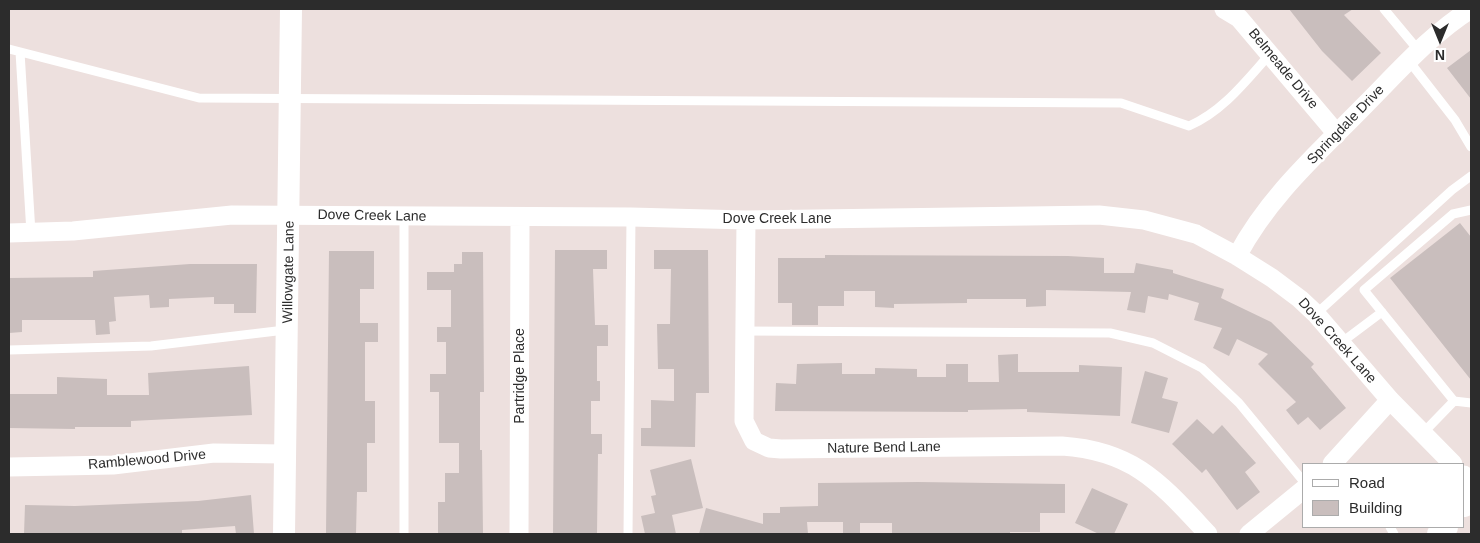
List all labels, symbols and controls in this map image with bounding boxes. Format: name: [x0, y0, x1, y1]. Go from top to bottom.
north arrow: [1415, 15, 1465, 65]
street label: Belmeade Drive: [1245, 25, 1321, 113]
text: N: [1435, 47, 1445, 63]
street label: Springdale Drive: [1304, 82, 1388, 168]
street label: Dove Creek Lane: [317, 207, 427, 225]
street label: Dove Creek Lane: [723, 211, 831, 227]
street label: Willowgate Lane: [280, 220, 298, 324]
street label: Dove Creek Lane: [1294, 295, 1380, 387]
street label: Partridge Place: [512, 328, 528, 424]
street label: Nature Bend Lane: [827, 439, 941, 457]
street label: Ramblewood Drive: [87, 446, 207, 474]
legend: [1302, 463, 1465, 528]
text: Road: [1349, 474, 1385, 491]
text: Building: [1349, 499, 1402, 516]

